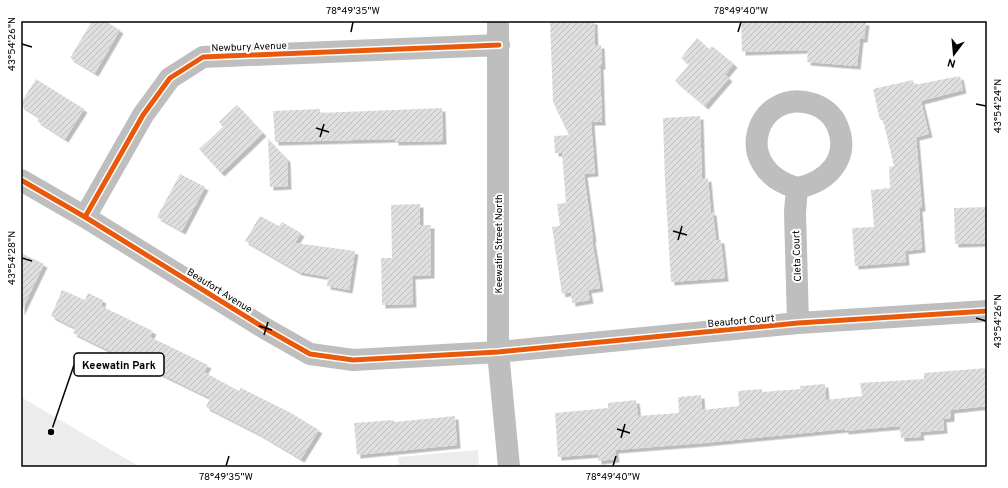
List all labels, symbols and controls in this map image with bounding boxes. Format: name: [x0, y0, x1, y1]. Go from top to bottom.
text: 78°49'35"W: [326, 5, 380, 18]
text: 78°49'40"W: [714, 5, 768, 18]
text: 43°54'26"N: [6, 17, 19, 71]
north arrow: [934, 34, 974, 74]
street label: Newbury Avenue: [211, 40, 287, 55]
text: N: [946, 55, 957, 70]
text: 43°54'24"N: [992, 79, 1005, 133]
street label: Keewatin Street North: [493, 194, 506, 294]
street label: Cleta Court: [790, 230, 805, 282]
text: 43°54'28"N: [6, 231, 19, 285]
street label: Beaufort Avenue: [184, 266, 254, 317]
text: 43°54'26"N: [992, 294, 1005, 348]
street label: Beaufort Court: [707, 312, 775, 331]
callout: Keewatin Park: [74, 353, 164, 376]
text: Keewatin Park: [82, 359, 156, 373]
text: 78°49'35"W: [199, 471, 253, 484]
text: 78°49'40"W: [586, 471, 640, 484]

